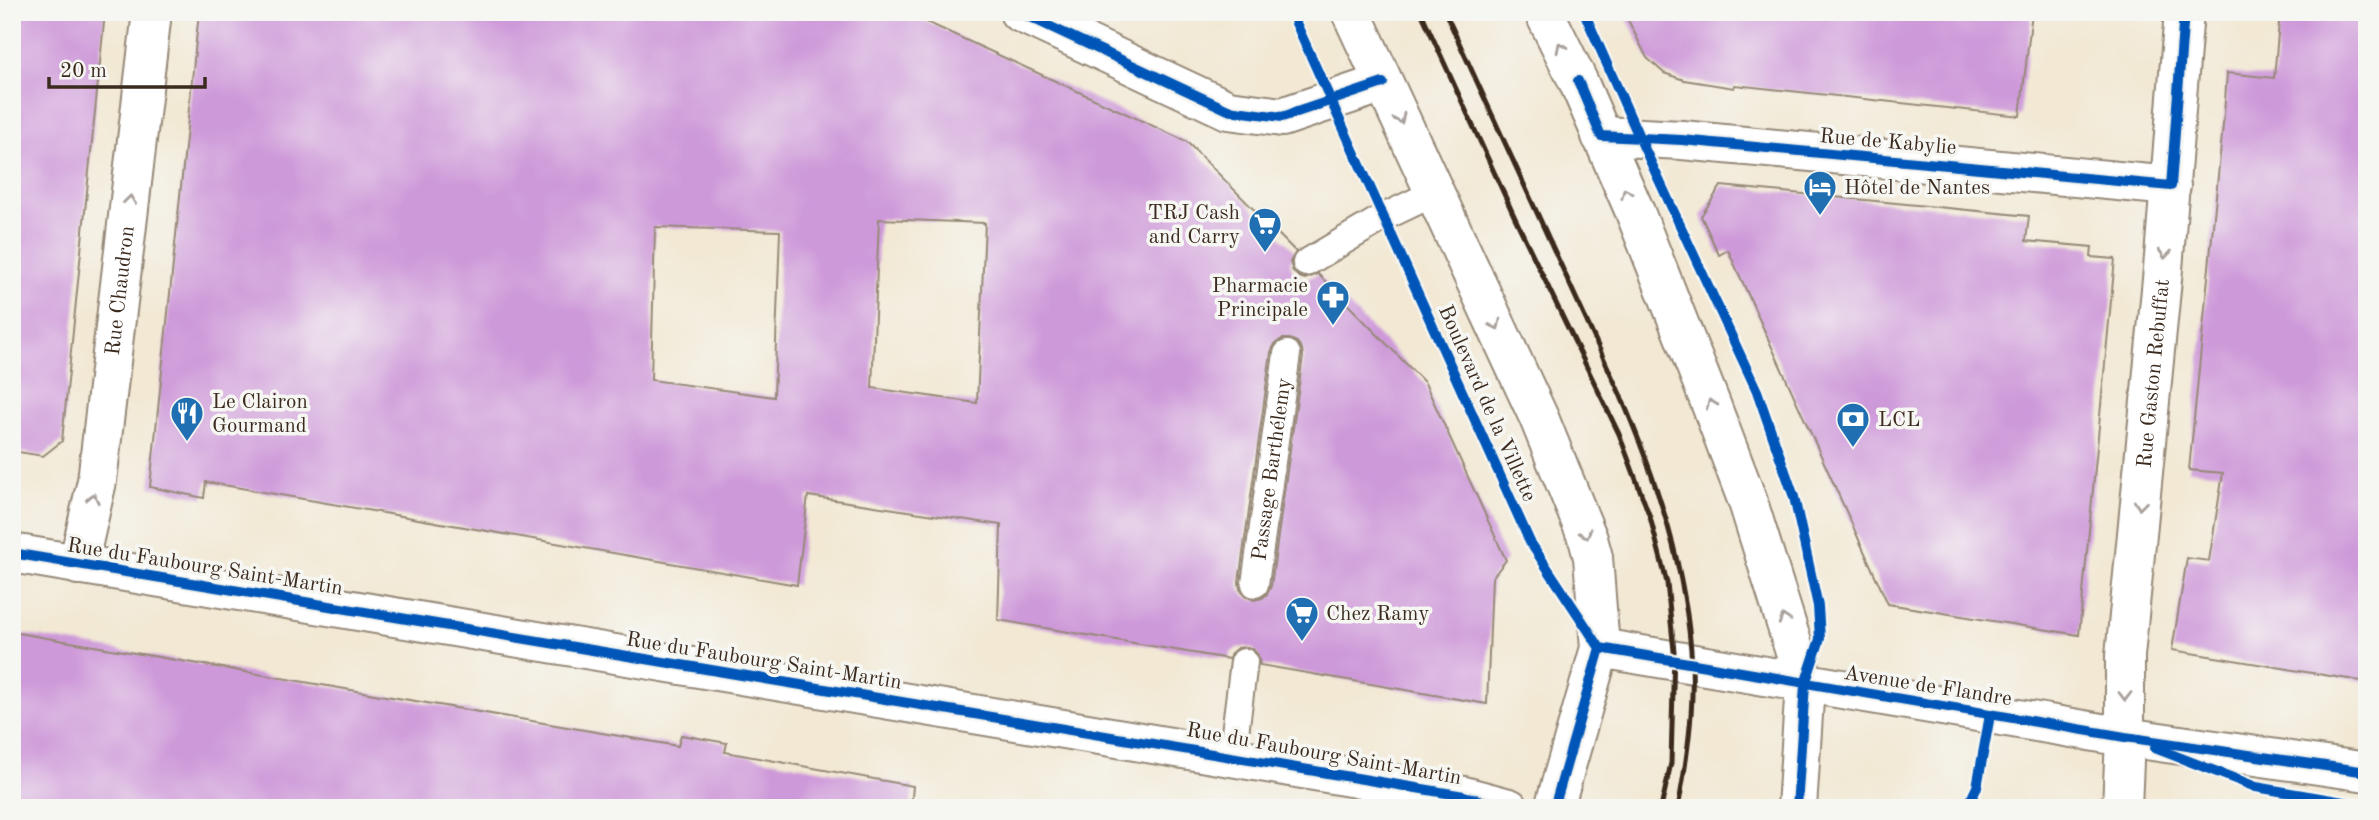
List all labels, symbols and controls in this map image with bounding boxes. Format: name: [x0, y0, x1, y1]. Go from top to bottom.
one-way arrow: [1555, 42, 1569, 54]
scale bar: [49, 46, 205, 90]
text: 20 m: [60, 61, 107, 82]
one-way arrow: [1391, 112, 1405, 124]
street label: Rue de Kabylie: [1818, 126, 1957, 159]
hotel icon: Hôtel de Nantes: [1801, 168, 1839, 217]
place label: Hôtel de Nantes: [1844, 178, 1990, 199]
one-way arrow: [1620, 187, 1634, 200]
one-way arrow: [122, 194, 137, 205]
place label: TRJ Cash and Carry: [1148, 203, 1240, 248]
supermarket icon: TRJ Cash and Carry: [1246, 205, 1284, 254]
street label: Rue Chaudron: [103, 225, 139, 357]
one-way arrow: [2158, 249, 2173, 260]
place label: Pharmacie Principale: [1212, 276, 1308, 321]
pharmacy icon: Pharmacie Principale: [1314, 278, 1352, 327]
street label: Rue Gaston Rebuffat: [2135, 278, 2174, 469]
street label: Boulevard de la Villette: [1434, 302, 1539, 505]
one-way arrow: [1487, 318, 1501, 330]
street label: Passage Barthélemy: [1249, 377, 1296, 562]
place label: Le Clairon Gourmand: [212, 392, 308, 437]
restaurant icon: Le Clairon Gourmand: [168, 394, 206, 443]
one-way arrow: [1705, 398, 1719, 410]
bank icon: LCL: [1834, 400, 1872, 449]
place label: LCL: [1878, 410, 1920, 431]
one-way arrow: [85, 492, 100, 504]
one-way arrow: [2133, 500, 2148, 511]
one-way arrow: [1577, 527, 1591, 539]
street label: Rue du Faubourg Saint-Martin: [65, 535, 344, 600]
supermarket icon: Chez Ramy: [1283, 594, 1321, 643]
place label: Chez Ramy: [1326, 604, 1430, 625]
one-way arrow: [1778, 613, 1793, 625]
street label: Rue du Faubourg Saint-Martin: [624, 629, 903, 694]
street label: Avenue de Flandre: [1842, 663, 2013, 710]
one-way arrow: [2117, 692, 2133, 702]
street label: Rue du Faubourg Saint-Martin: [1185, 720, 1463, 789]

